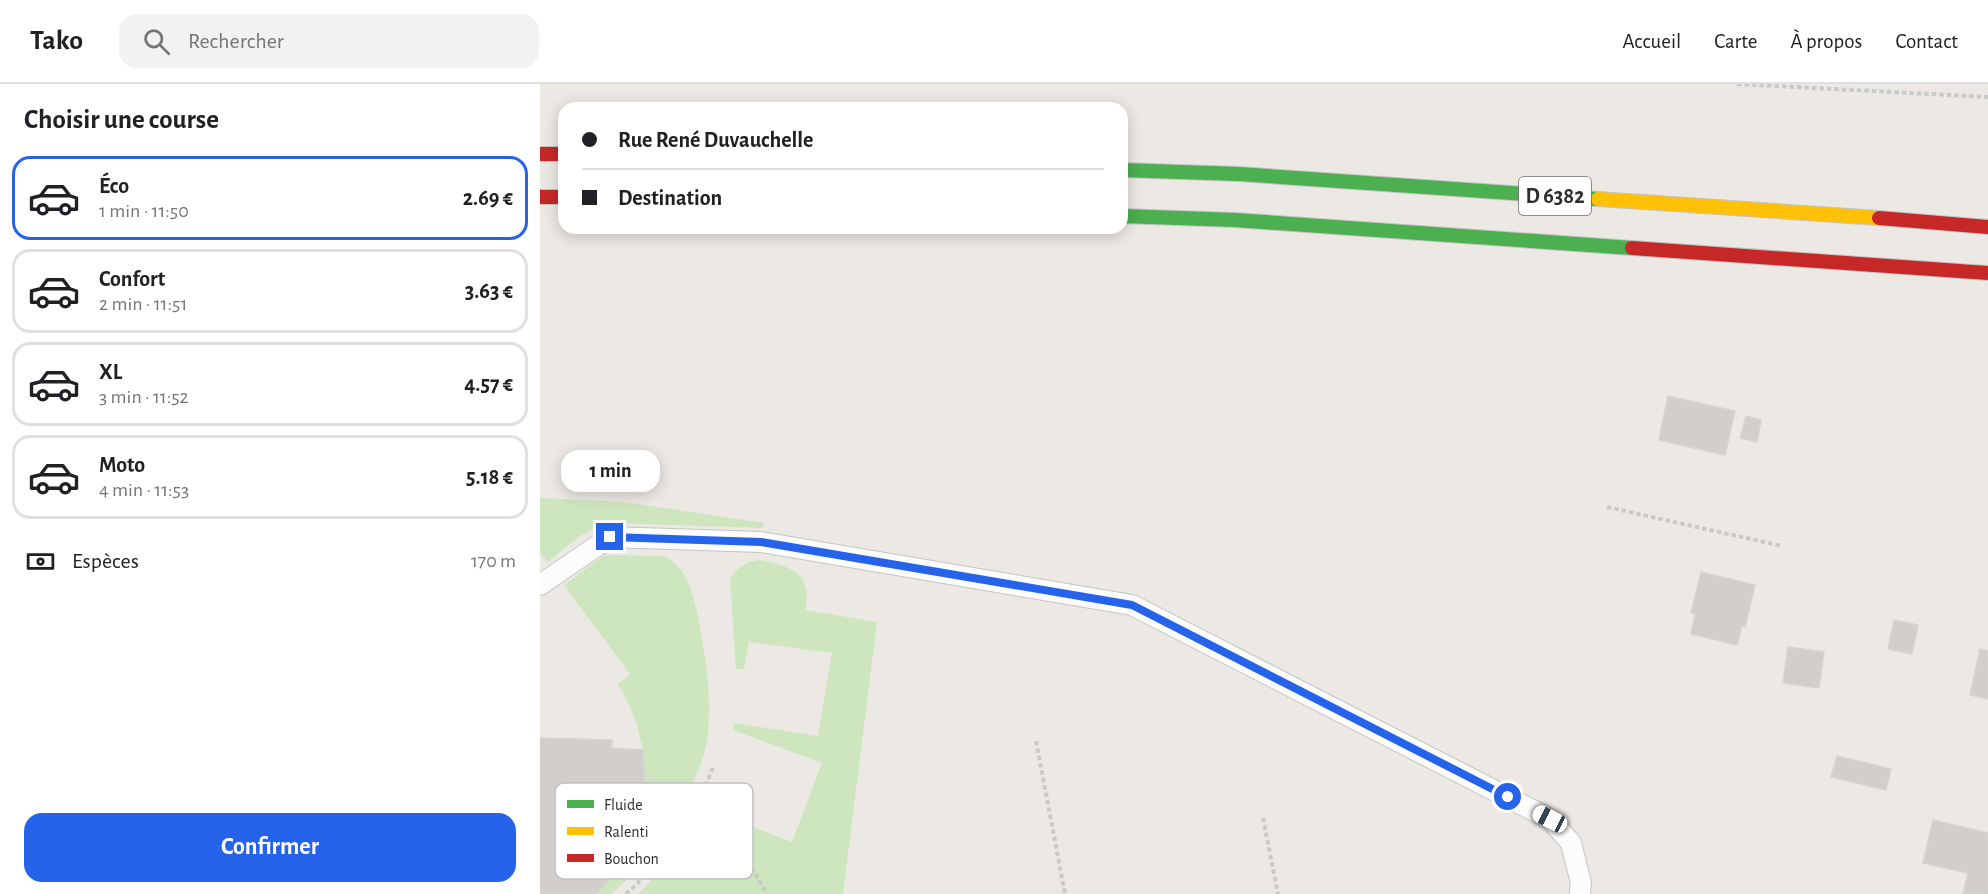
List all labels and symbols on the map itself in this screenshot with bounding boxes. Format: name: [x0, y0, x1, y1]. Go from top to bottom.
road number: D 6382: [1519, 177, 1591, 215]
callout: 1 min: [560, 450, 659, 492]
route end: [596, 523, 623, 550]
legend: [555, 783, 753, 879]
route start: [1494, 783, 1521, 810]
text: Fluide: [604, 797, 643, 813]
car: [1530, 803, 1570, 835]
text: Ralenti: [604, 824, 649, 840]
text: Bouchon: [604, 851, 659, 867]

